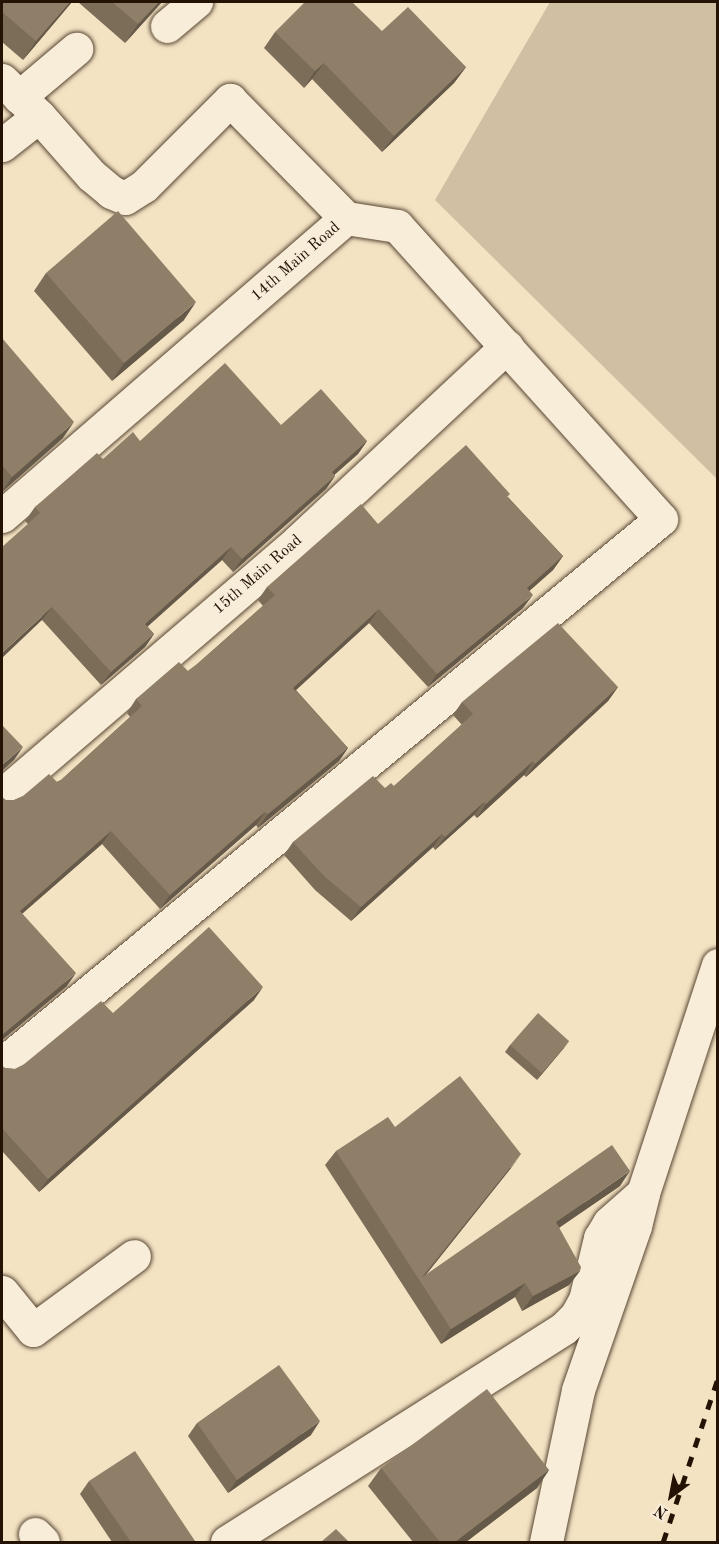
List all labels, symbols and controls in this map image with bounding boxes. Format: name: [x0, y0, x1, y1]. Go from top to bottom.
street label: 14th Main Road: [248, 218, 344, 306]
street label: 15th Main Road: [210, 531, 306, 619]
north arrow: [641, 1466, 701, 1526]
text: N: [652, 1501, 671, 1521]

